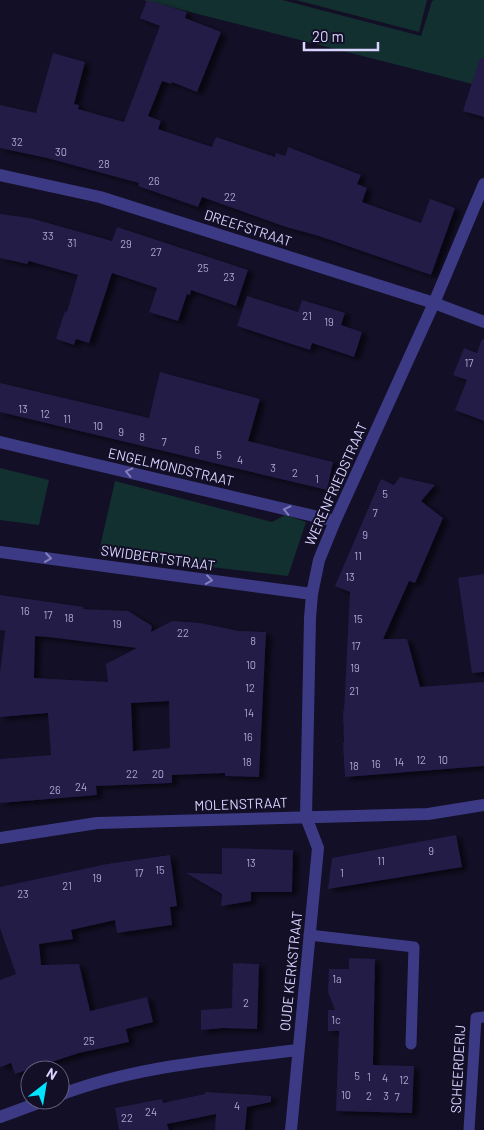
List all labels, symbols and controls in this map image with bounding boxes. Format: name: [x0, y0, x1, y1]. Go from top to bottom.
scale bar: [304, 20, 378, 52]
text: 20 m: [312, 27, 344, 45]
house number: 32: [11, 135, 23, 148]
house number: 30: [55, 145, 67, 158]
house number: 28: [98, 157, 110, 170]
house number: 26: [148, 174, 160, 187]
house number: 22: [224, 190, 236, 203]
street label: DREEFSTRAAT: [202, 205, 294, 250]
house number: 33: [42, 229, 54, 242]
house number: 31: [67, 236, 77, 249]
house number: 29: [120, 237, 132, 250]
house number: 27: [150, 245, 162, 258]
house number: 25: [197, 261, 209, 274]
house number: 23: [223, 270, 235, 283]
house number: 21: [302, 309, 312, 322]
house number: 19: [324, 315, 334, 328]
house number: 17: [464, 356, 474, 369]
house number: 13: [18, 402, 28, 415]
house number: 12: [40, 407, 50, 420]
house number: 11: [63, 412, 71, 425]
house number: 10: [93, 419, 103, 432]
street label: WERENFRIEDSTRAAT: [301, 420, 370, 548]
house number: 9: [118, 425, 124, 438]
house number: 8: [139, 430, 145, 443]
house number: 7: [161, 435, 167, 448]
house number: 6: [194, 443, 200, 456]
street label: ENGELMONDSTRAAT: [107, 444, 236, 489]
house number: 5: [216, 448, 222, 461]
house number: 4: [237, 453, 243, 466]
house number: 3: [270, 461, 276, 474]
house number: 2: [292, 466, 298, 479]
one-way arrow: [125, 467, 134, 478]
house number: 1: [315, 472, 319, 485]
house number: 5: [382, 487, 388, 500]
one-way arrow: [283, 505, 292, 516]
house number: 7: [372, 506, 378, 519]
house number: 9: [362, 528, 368, 541]
street label: SWIDBERTSTRAAT: [100, 541, 216, 574]
house number: 11: [354, 549, 362, 562]
one-way arrow: [45, 552, 53, 563]
house number: 13: [345, 570, 355, 583]
one-way arrow: [205, 575, 214, 585]
house number: 16: [20, 604, 30, 617]
house number: 17: [43, 608, 53, 621]
house number: 18: [64, 611, 74, 624]
house number: 15: [353, 612, 363, 625]
house number: 19: [112, 617, 122, 630]
house number: 22: [177, 626, 189, 639]
house number: 8: [250, 634, 256, 647]
house number: 17: [351, 639, 361, 652]
house number: 10: [246, 658, 256, 671]
house number: 19: [350, 661, 360, 674]
house number: 12: [245, 681, 255, 694]
house number: 21: [349, 684, 359, 697]
house number: 14: [244, 706, 254, 719]
house number: 16: [243, 730, 253, 743]
house number: 12: [416, 753, 426, 766]
house number: 10: [438, 753, 448, 766]
house number: 18: [242, 755, 252, 768]
house number: 14: [394, 755, 404, 768]
house number: 16: [371, 757, 381, 770]
house number: 18: [349, 759, 359, 772]
house number: 22: [126, 767, 138, 780]
house number: 20: [152, 767, 164, 780]
house number: 24: [75, 780, 87, 793]
house number: 26: [49, 783, 61, 796]
street label: MOLENSTRAAT: [194, 793, 288, 814]
house number: 9: [428, 844, 434, 857]
house number: 11: [377, 854, 385, 867]
house number: 13: [246, 856, 256, 869]
house number: 15: [155, 863, 165, 876]
house number: 17: [134, 866, 144, 879]
house number: 1: [340, 866, 344, 879]
house number: 19: [92, 871, 102, 884]
house number: 21: [62, 879, 72, 892]
house number: 23: [17, 887, 29, 900]
street label: OUDE KERKSTRAAT: [276, 910, 305, 1032]
house number: 1a: [332, 972, 342, 985]
house number: 2: [243, 996, 249, 1009]
house number: 1c: [331, 1013, 341, 1026]
street label: SCHEERDERIJ: [447, 1024, 468, 1114]
house number: 25: [83, 1034, 95, 1047]
north arrow: [20, 1060, 70, 1110]
text: N: [44, 1064, 60, 1083]
house number: 5: [354, 1069, 360, 1082]
house number: 1: [367, 1070, 371, 1083]
house number: 4: [382, 1071, 388, 1084]
house number: 12: [399, 1073, 409, 1086]
house number: 10: [341, 1088, 351, 1101]
house number: 2: [366, 1089, 372, 1102]
house number: 3: [383, 1089, 389, 1102]
house number: 7: [394, 1090, 400, 1103]
house number: 4: [234, 1099, 240, 1112]
house number: 24: [145, 1105, 157, 1118]
house number: 22: [121, 1111, 133, 1124]

